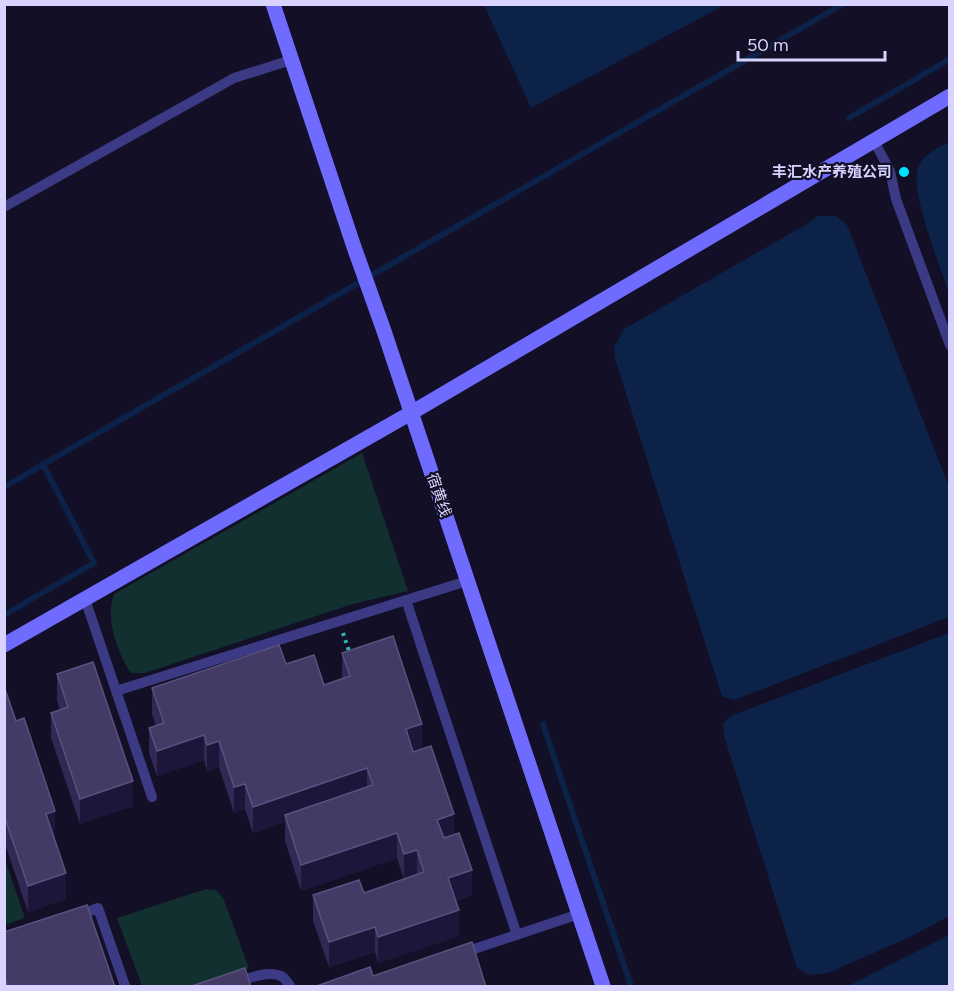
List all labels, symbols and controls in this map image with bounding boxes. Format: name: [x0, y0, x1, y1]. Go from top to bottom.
scale bar: [738, 24, 885, 62]
text: 50 m: [747, 34, 789, 56]
place label: 丰汇水产养殖公司: [772, 163, 892, 181]
marker: 丰汇水产养殖公司: [897, 165, 911, 179]
street label: 宿黄线: [423, 471, 455, 519]

